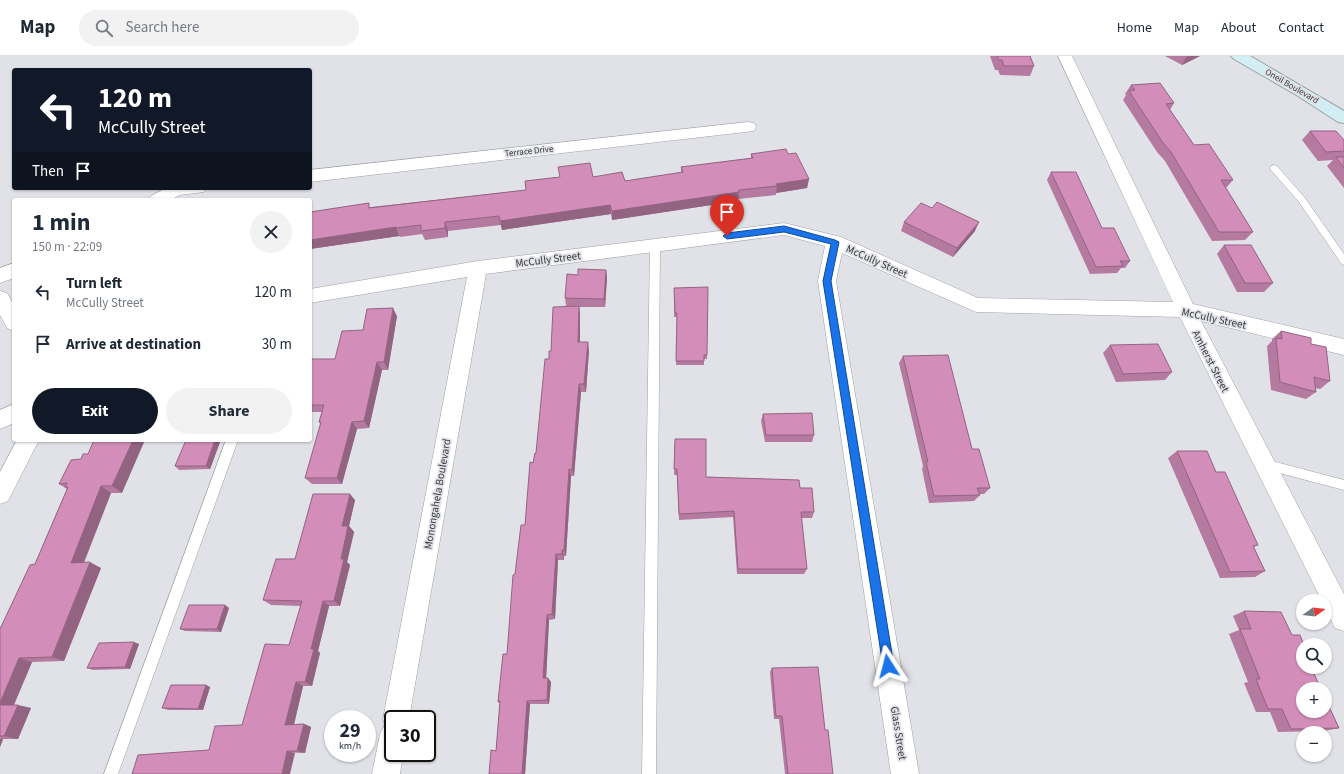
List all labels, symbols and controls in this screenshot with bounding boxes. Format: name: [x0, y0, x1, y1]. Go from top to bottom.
search box: [79, 10, 359, 46]
text: Map: [20, 14, 55, 41]
icon: search: [93, 17, 115, 39]
text: Search here: [125, 17, 199, 38]
text: Home: [1117, 18, 1152, 38]
text: Map: [1174, 18, 1199, 38]
text: About: [1221, 18, 1256, 38]
text: Contact: [1278, 18, 1324, 38]
street label: Oneil Boulevard: [1262, 66, 1321, 107]
text: 120 m: [98, 78, 172, 118]
icon: left: [32, 84, 84, 136]
text: McCully Street: [98, 115, 205, 140]
street label: Terrace Drive: [504, 142, 555, 161]
icon: arrive: [72, 160, 94, 182]
text: Then: [32, 161, 64, 182]
pin: [710, 195, 744, 236]
icon: arrive: [716, 201, 738, 223]
text: 1 min: [32, 205, 90, 240]
button: close: [250, 211, 292, 253]
text: 150 m · 22:09: [32, 238, 102, 256]
street label: McCully Street: [844, 241, 910, 282]
street label: McCully Street: [515, 248, 582, 271]
text: Turn left: [66, 273, 122, 294]
icon: left: [32, 281, 54, 303]
text: 120 m: [254, 282, 292, 303]
text: McCully Street: [66, 294, 144, 312]
street label: McCully Street: [1180, 304, 1248, 333]
street label: Amherst Street: [1188, 327, 1233, 395]
icon: arrive: [32, 333, 54, 355]
text: Arrive at destination: [66, 334, 201, 355]
text: 30 m: [262, 334, 292, 355]
button: Exit: [32, 388, 158, 434]
button: Share: [166, 388, 292, 434]
street label: Monongahela Boulevard: [420, 438, 455, 550]
north arrow: [1296, 594, 1332, 630]
map controls: [1296, 594, 1332, 762]
button: search: [1296, 638, 1332, 674]
position arrow: [867, 645, 909, 687]
button: +: [1296, 682, 1332, 718]
street label: Glass Street: [887, 705, 910, 761]
speed limit sign: 30: [384, 710, 436, 762]
text: 29: [339, 717, 361, 745]
button: −: [1296, 726, 1332, 762]
text: km/h: [339, 739, 361, 753]

